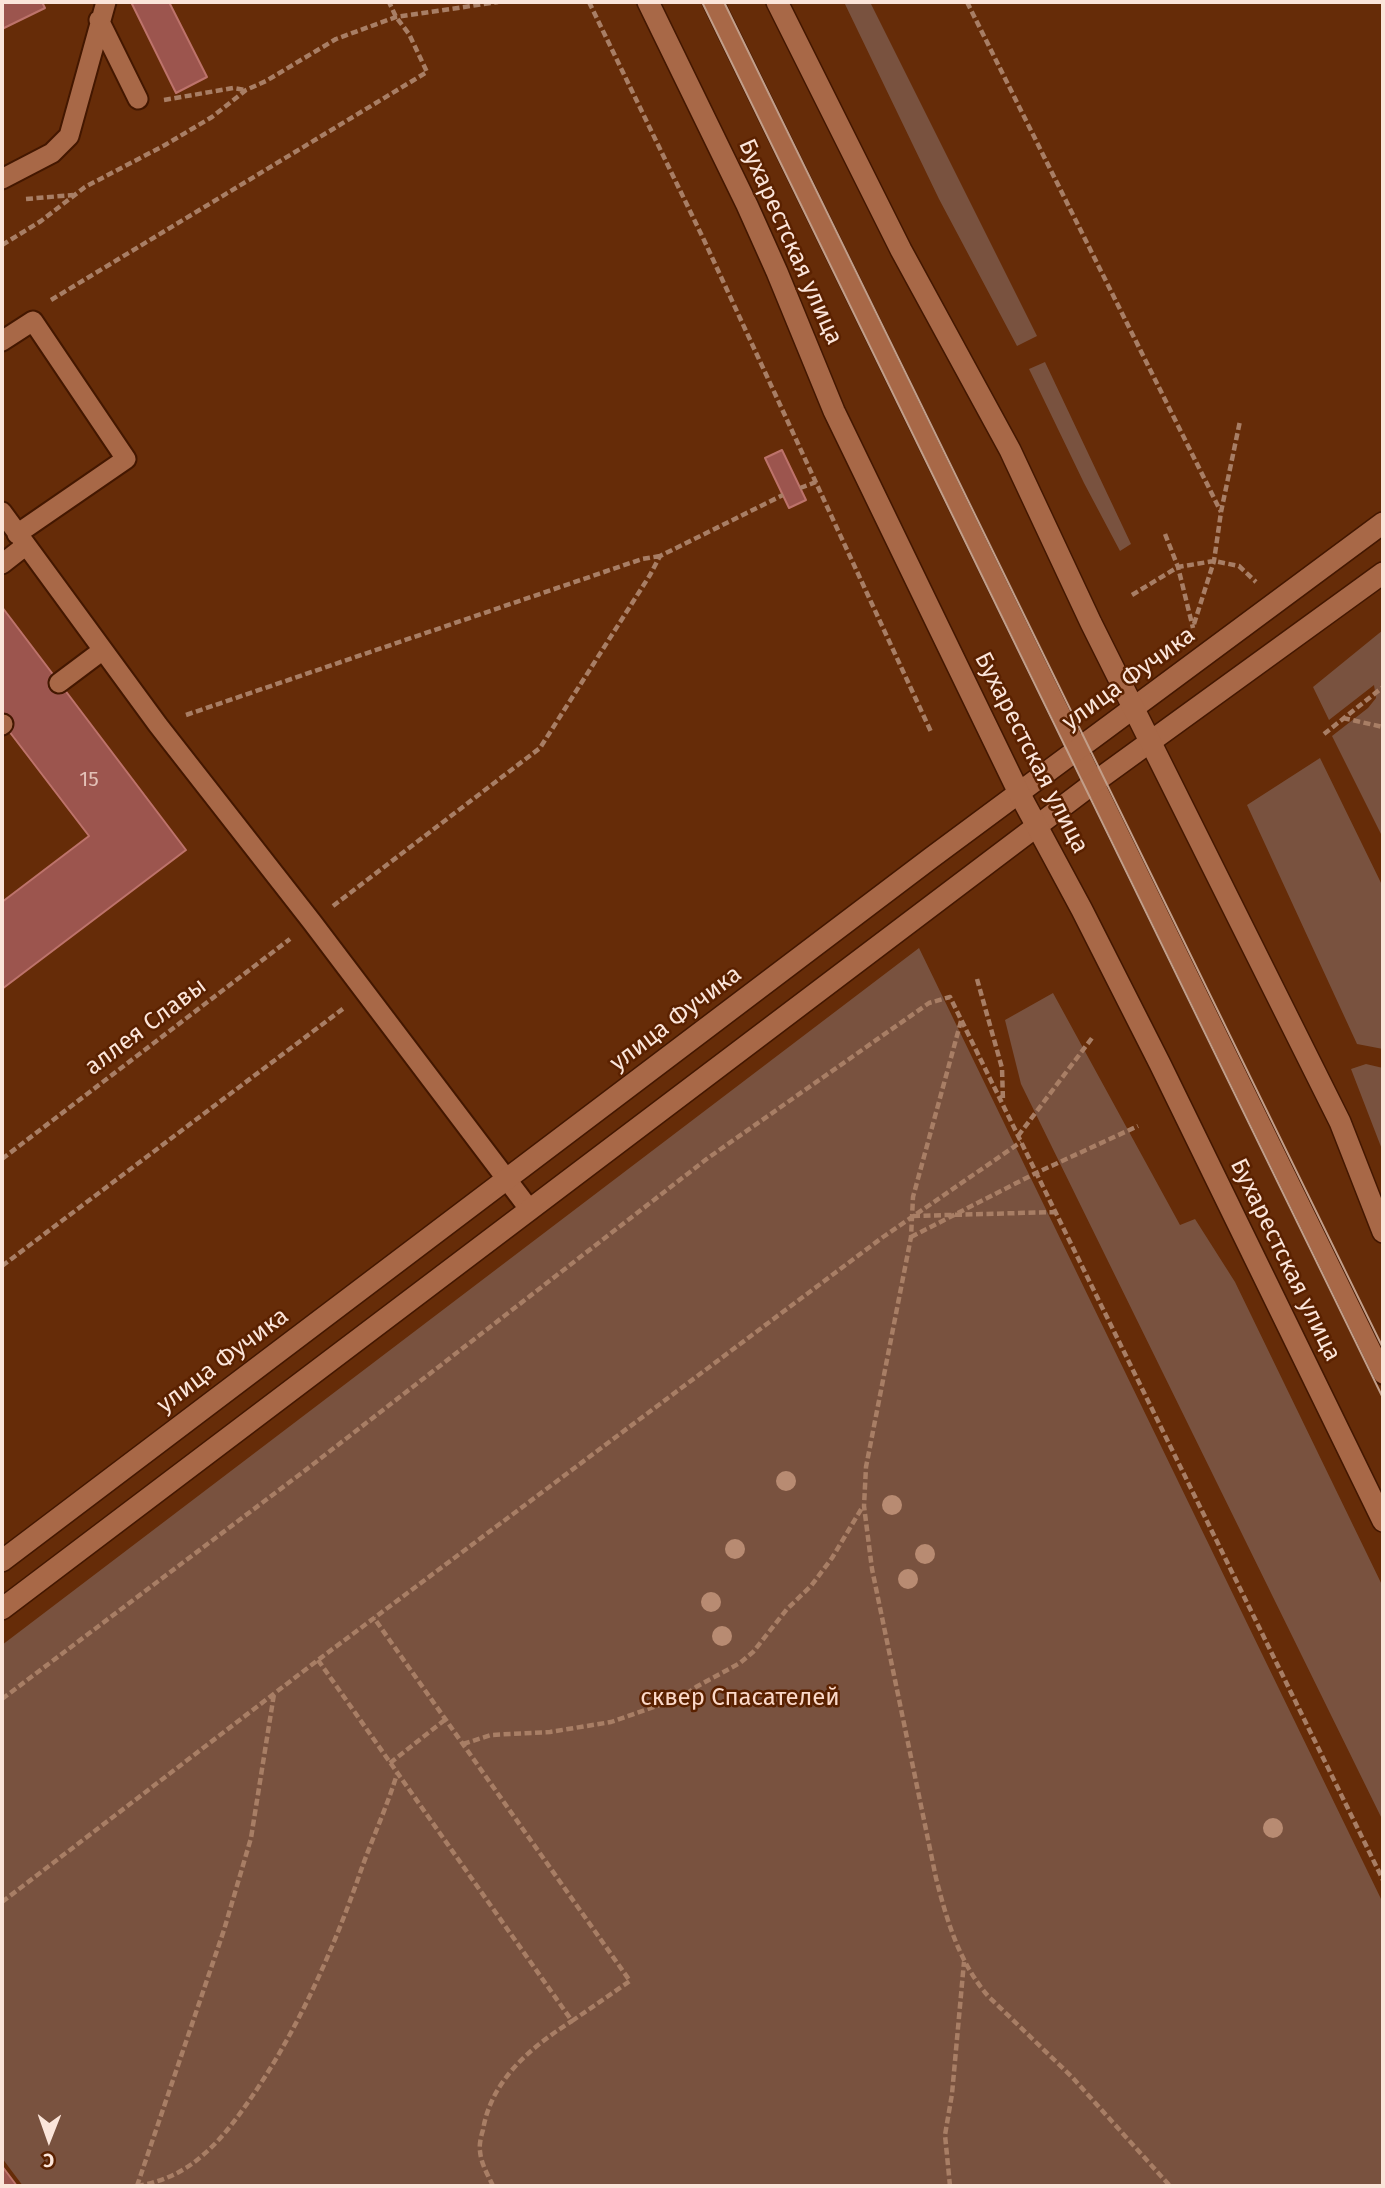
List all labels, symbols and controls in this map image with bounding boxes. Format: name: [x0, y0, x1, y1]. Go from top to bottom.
street label: Бухарестская улица: [732, 135, 848, 349]
street label: улица Фучика: [1057, 621, 1201, 737]
street label: Бухарестская улица: [968, 648, 1094, 858]
house number: 15: [79, 767, 99, 793]
street label: улица Фучика: [604, 960, 748, 1078]
street label: аллея Славы: [80, 972, 212, 1082]
street label: Бухарестская улица: [1223, 1154, 1347, 1366]
street label: улица Фучика: [151, 1302, 295, 1420]
park label: cквер Спасателей: [640, 1684, 840, 1712]
north arrow: [14, 2104, 84, 2174]
text: С: [43, 2149, 54, 2172]

